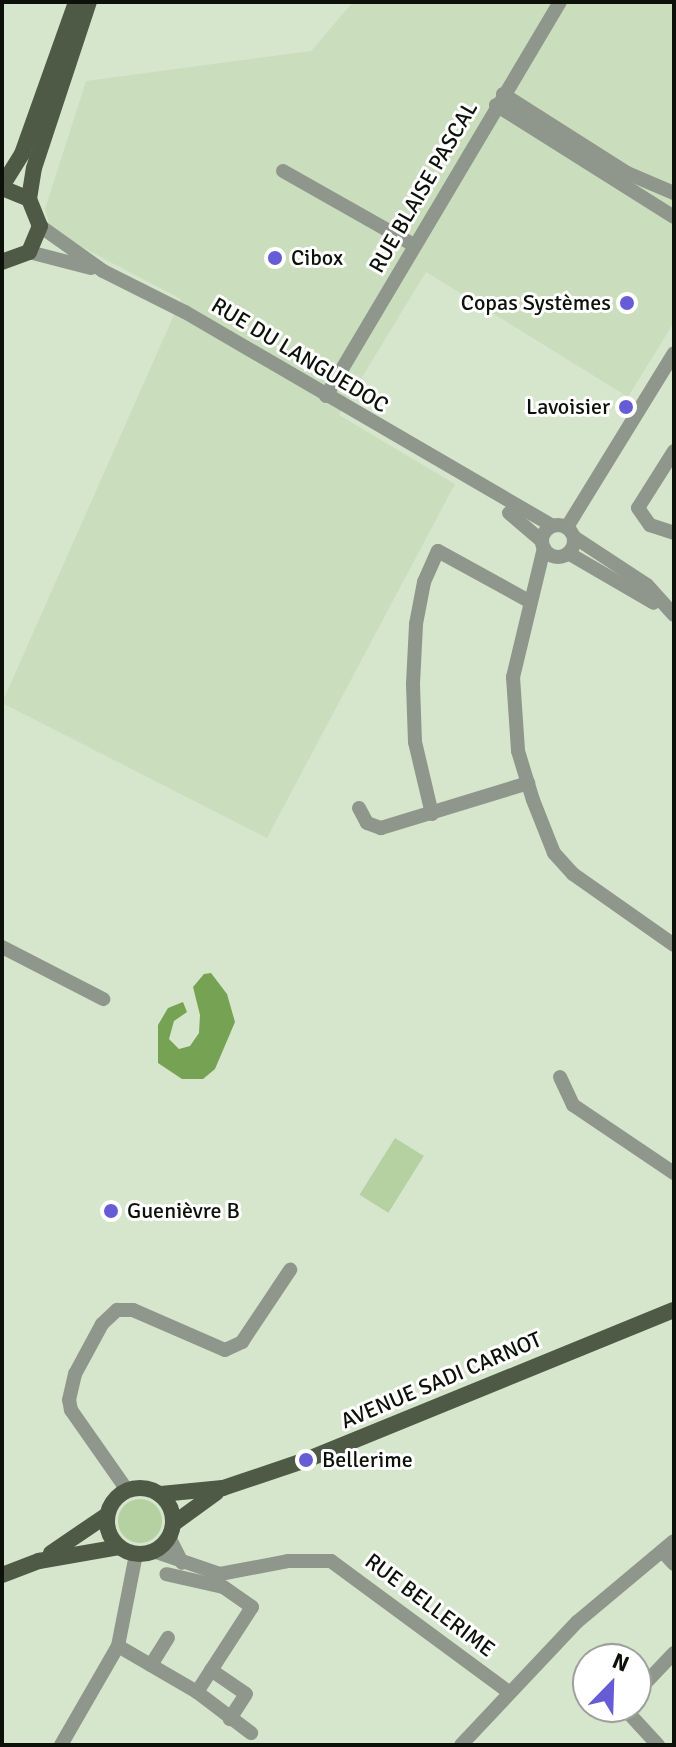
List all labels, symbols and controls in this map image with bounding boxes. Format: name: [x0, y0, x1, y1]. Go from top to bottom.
street label: RUE BLAISE PASCAL: [363, 97, 483, 277]
place label: Cibox: [291, 245, 343, 271]
marker: Cibox: [266, 249, 284, 267]
place label: Copas Systèmes: [461, 290, 611, 316]
street label: RUE DU LANGUEDOC: [207, 292, 393, 418]
marker: Copas Systèmes: [618, 294, 636, 312]
place label: Lavoisier: [526, 394, 610, 420]
marker: Lavoisier: [617, 398, 635, 416]
place label: Guenièvre B: [127, 1198, 240, 1224]
marker: Guenièvre B: [102, 1202, 120, 1220]
street label: AVENUE SADI CARNOT: [337, 1326, 545, 1434]
place label: Bellerime: [322, 1447, 413, 1473]
marker: Bellerime: [297, 1451, 315, 1469]
street label: RUE BELLERIME: [360, 1548, 500, 1662]
north arrow: [572, 1643, 652, 1723]
text: N: [608, 1647, 633, 1678]

